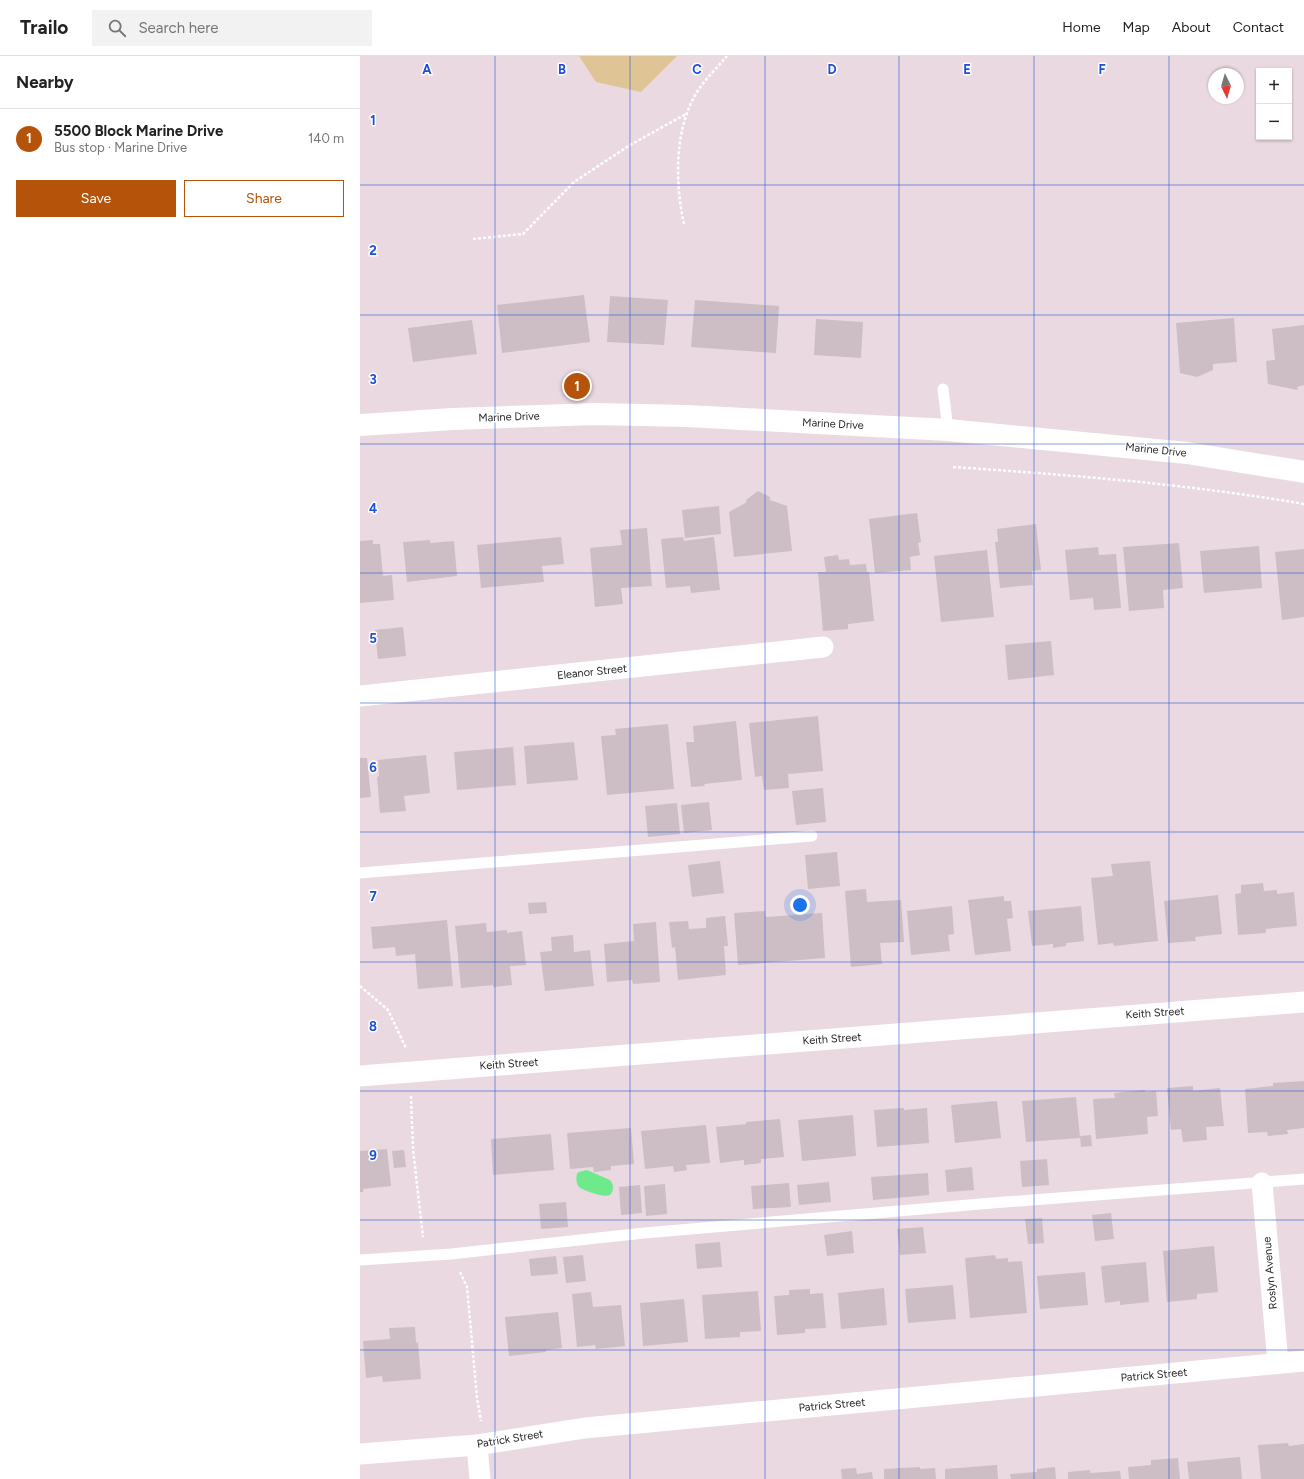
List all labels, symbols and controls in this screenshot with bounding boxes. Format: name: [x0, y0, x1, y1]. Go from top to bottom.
search box: [92, 10, 372, 46]
text: Trailo: [20, 16, 68, 39]
icon: search: [106, 17, 128, 39]
text: Search here: [138, 19, 219, 37]
text: Home: [1062, 19, 1101, 36]
text: Map: [1123, 19, 1150, 36]
text: About: [1172, 19, 1211, 36]
text: Contact: [1233, 19, 1284, 36]
text: A: [422, 62, 432, 77]
text: B: [558, 62, 566, 77]
text: C: [692, 62, 702, 77]
text: D: [827, 62, 837, 77]
text: E: [963, 62, 971, 77]
text: F: [1098, 62, 1106, 77]
north arrow: [1208, 68, 1244, 104]
map controls: [1256, 68, 1292, 140]
button: +: [1256, 68, 1292, 104]
text: Nearby: [16, 72, 74, 92]
button: −: [1256, 104, 1292, 140]
text: 1: [370, 113, 376, 128]
text: 5500 Block Marine Drive: [54, 122, 223, 140]
text: 1: [26, 131, 32, 146]
text: 140 m: [308, 131, 344, 146]
text: Bus stop · Marine Drive: [54, 140, 187, 155]
button: Save: [16, 180, 176, 217]
button: Share: [184, 180, 344, 217]
text: 2: [369, 243, 377, 258]
pin: 1: [564, 371, 590, 401]
text: 3: [369, 372, 377, 387]
street label: Marine Drive: [478, 409, 540, 425]
street label: Marine Drive: [802, 416, 864, 432]
street label: Marine Drive: [1125, 440, 1187, 460]
text: 4: [369, 501, 377, 516]
text: 5: [369, 631, 377, 646]
street label: Eleanor Street: [556, 662, 628, 682]
text: 6: [369, 760, 377, 775]
text: 7: [369, 889, 377, 904]
your location: [790, 895, 810, 915]
street label: Keith Street: [1125, 1004, 1185, 1022]
text: 8: [369, 1019, 377, 1034]
street label: Keith Street: [802, 1030, 862, 1048]
street label: Keith Street: [479, 1055, 539, 1073]
text: 9: [369, 1148, 377, 1163]
street label: Roslyn Avenue: [1260, 1236, 1280, 1310]
street label: Patrick Street: [1120, 1366, 1188, 1384]
street label: Patrick Street: [798, 1396, 866, 1414]
street label: Patrick Street: [476, 1427, 544, 1451]

